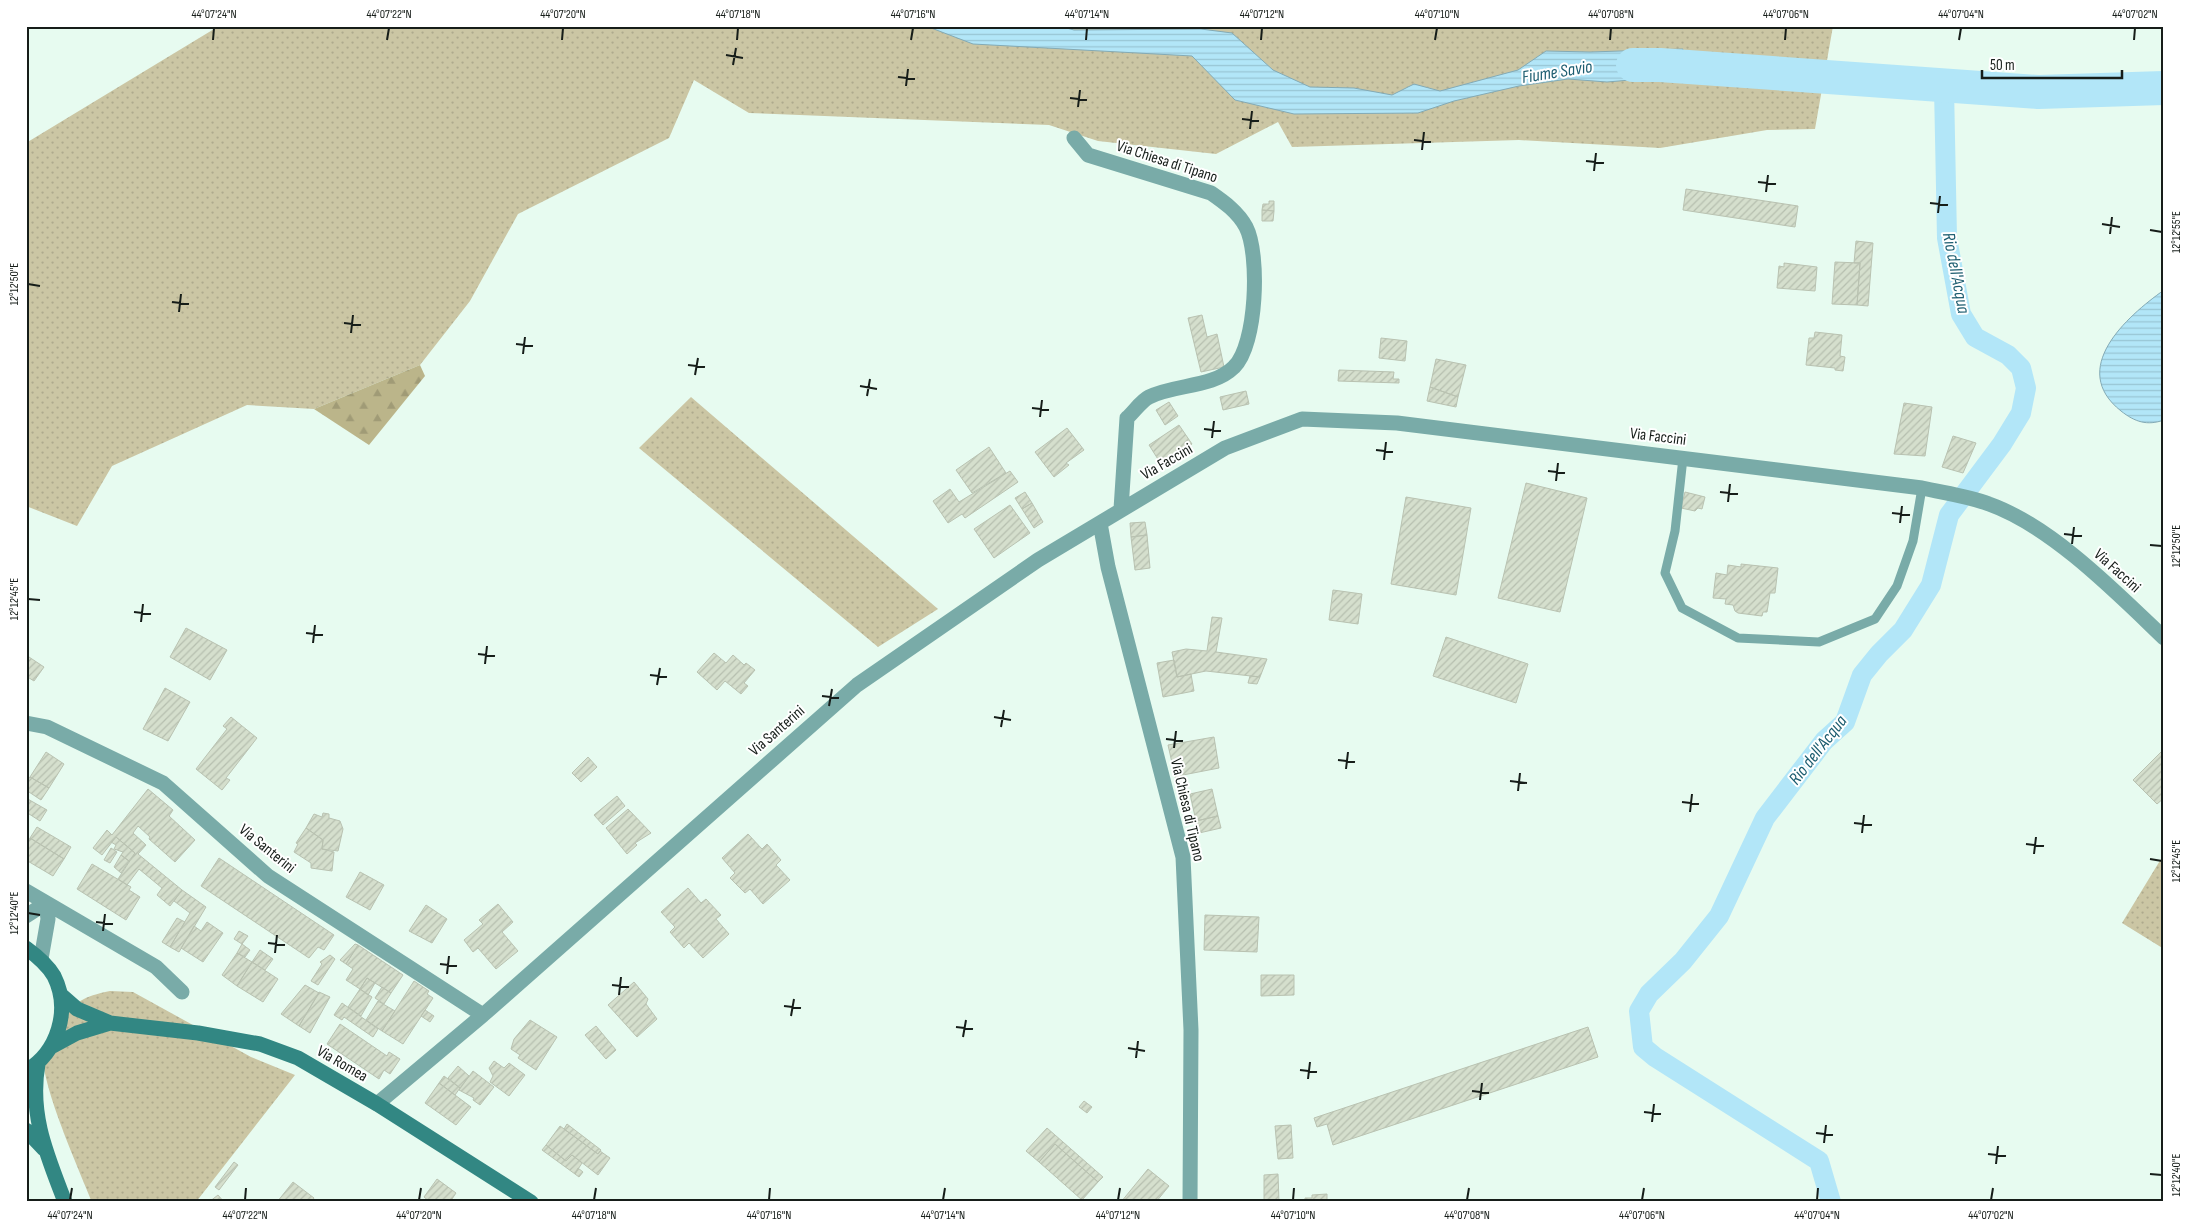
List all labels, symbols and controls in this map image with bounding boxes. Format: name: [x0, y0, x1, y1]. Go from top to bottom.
text: 44°07'24"N: [191, 7, 237, 22]
text: 44°07'22"N: [366, 7, 412, 22]
text: 44°07'20"N: [540, 7, 586, 22]
text: 44°07'18"N: [716, 7, 760, 22]
text: 44°07'16"N: [891, 7, 935, 22]
text: 44°07'14"N: [1065, 7, 1109, 22]
text: 44°07'12"N: [1240, 7, 1284, 22]
text: 44°07'10"N: [1415, 7, 1459, 22]
text: 44°07'08"N: [1588, 7, 1634, 22]
text: 44°07'06"N: [1763, 7, 1809, 22]
text: 44°07'04"N: [1938, 7, 1984, 22]
text: 44°07'02"N: [2112, 7, 2158, 22]
scale bar: [1982, 48, 2122, 80]
water label: Fiume Savio: [1520, 56, 1594, 88]
text: 50 m: [1990, 56, 2015, 75]
street label: Via Chiesa di Tipano: [1114, 137, 1220, 187]
text: 12°12'55"E: [2169, 211, 2184, 253]
water label: Rio dell'Acqua: [1938, 231, 1974, 316]
text: 12°12'50"E: [7, 263, 22, 305]
street label: Via Faccini: [1629, 424, 1687, 450]
street label: Via Faccini: [1138, 440, 1196, 484]
text: 12°12'50"E: [2169, 525, 2184, 567]
street label: Via Faccini: [2090, 545, 2144, 597]
text: 12°12'45"E: [7, 578, 22, 620]
street label: Via Santerini: [745, 702, 809, 760]
water label: Rio dell'Acqua: [1784, 711, 1852, 789]
street label: Via Chiesa di Tipano: [1166, 757, 1208, 863]
street label: Via Santerini: [235, 820, 299, 878]
text: 12°12'45"E: [2169, 840, 2184, 882]
text: 12°12'40"E: [7, 892, 22, 934]
street label: Via Romea: [313, 1042, 371, 1086]
text: 12°12'40"E: [2169, 1154, 2184, 1196]
text: 44°07'24"N: [47, 1208, 93, 1223]
text: 44°07'22"N: [222, 1208, 268, 1223]
text: 44°07'20"N: [396, 1208, 442, 1223]
text: 44°07'18"N: [572, 1208, 616, 1223]
text: 44°07'16"N: [747, 1208, 791, 1223]
text: 44°07'14"N: [921, 1208, 965, 1223]
text: 44°07'12"N: [1096, 1208, 1140, 1223]
text: 44°07'10"N: [1271, 1208, 1315, 1223]
text: 44°07'08"N: [1444, 1208, 1490, 1223]
text: 44°07'06"N: [1619, 1208, 1665, 1223]
text: 44°07'04"N: [1794, 1208, 1840, 1223]
text: 44°07'02"N: [1968, 1208, 2014, 1223]

